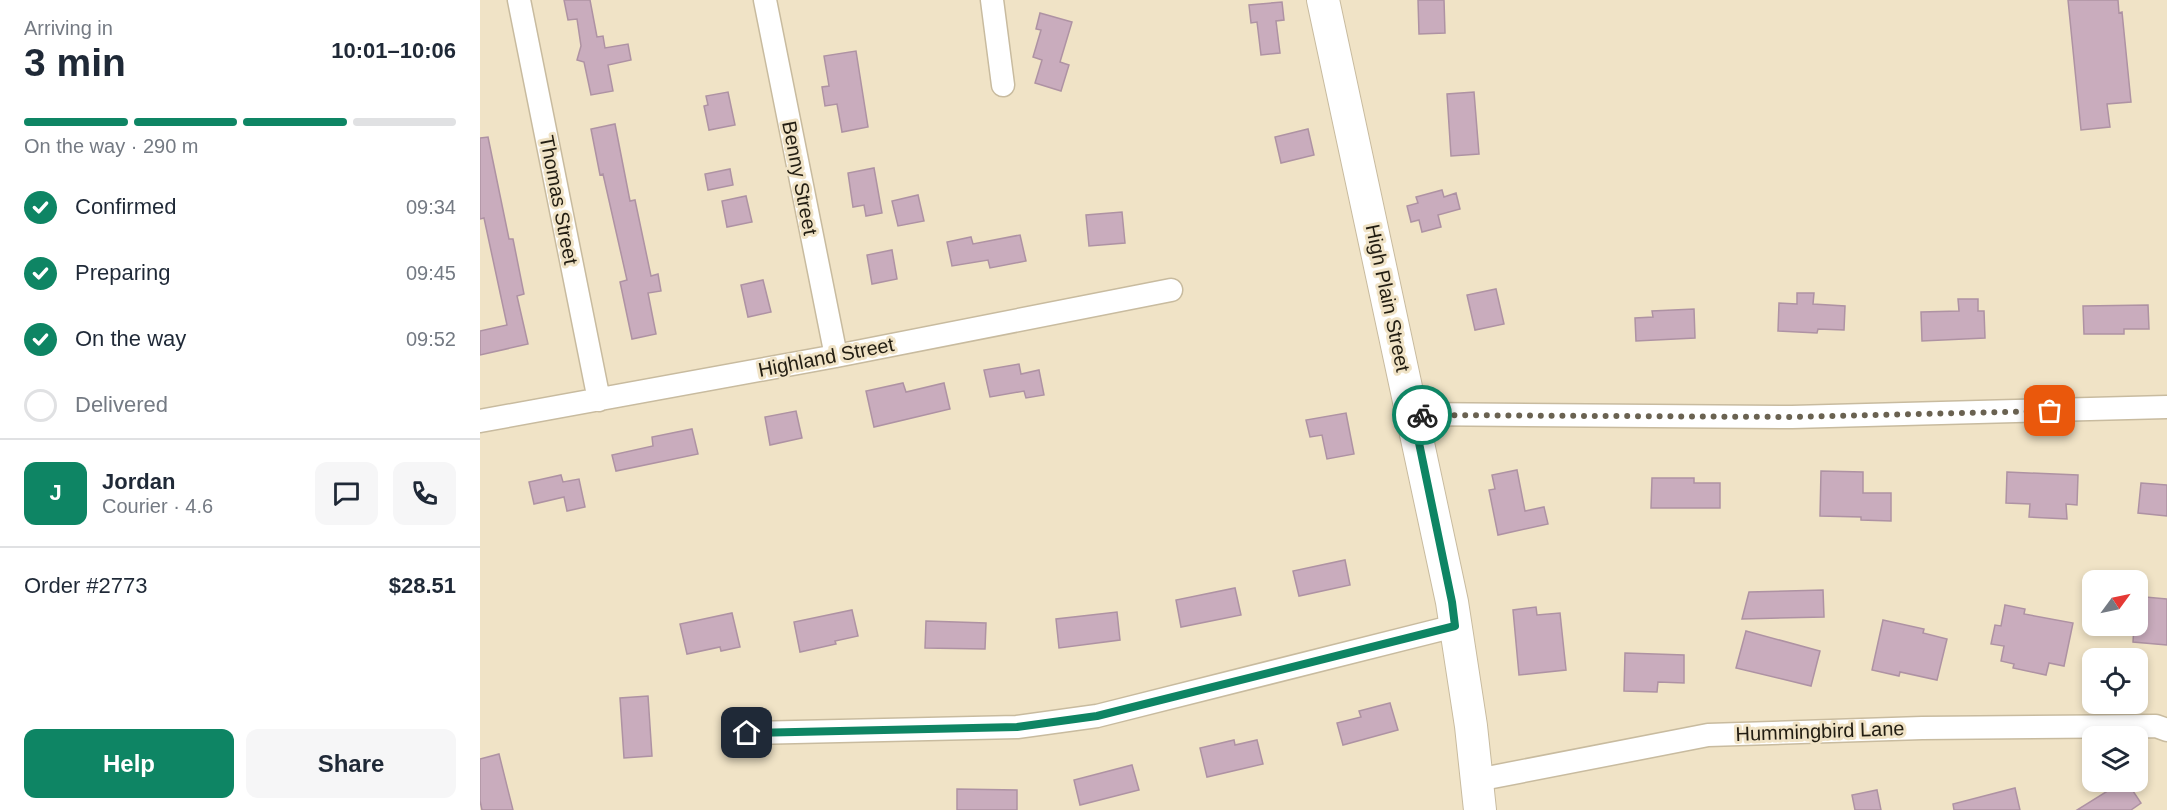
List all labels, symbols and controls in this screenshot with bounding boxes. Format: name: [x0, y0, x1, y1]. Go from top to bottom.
text: Arriving in: [24, 17, 113, 39]
text: 10:01–10:06: [331, 38, 456, 63]
text: 3 min: [24, 41, 126, 84]
street label: Benny Street: [778, 119, 822, 237]
street label: Thomas Street: [536, 134, 582, 267]
text: On the way · 290 m: [24, 135, 199, 157]
icon: check: [24, 191, 57, 224]
text: Confirmed: [75, 194, 176, 219]
text: 09:34: [406, 196, 456, 218]
street label: High Plain Street: [1362, 222, 1414, 374]
icon: check: [24, 257, 57, 290]
text: Preparing: [75, 260, 170, 285]
text: 09:45: [406, 262, 456, 284]
icon: check: [24, 323, 57, 356]
text: On the way: [75, 326, 186, 351]
text: 09:52: [406, 328, 456, 350]
street label: Highland Street: [756, 333, 896, 381]
courier: [1392, 385, 1452, 445]
pin: [2024, 385, 2075, 436]
text: Delivered: [75, 392, 168, 417]
icon: bag: [2033, 394, 2066, 427]
icon: bike: [1406, 399, 1439, 432]
button: chat: [315, 462, 378, 525]
button: phone: [393, 462, 456, 525]
text: Jordan: [102, 469, 175, 494]
text: J: [49, 480, 62, 505]
text: Courier · 4.6: [102, 495, 213, 517]
north arrow: [2082, 570, 2148, 636]
map controls: [2082, 570, 2148, 792]
text: Order #2773: [24, 573, 148, 598]
text: $28.51: [389, 573, 456, 598]
button: locate: [2082, 648, 2148, 714]
pin: [721, 707, 772, 758]
icon: home: [730, 716, 763, 749]
street label: Hummingbird Lane: [1735, 717, 1905, 745]
button: layers: [2082, 726, 2148, 792]
button: Help: [24, 729, 234, 798]
button: Share: [246, 729, 456, 798]

